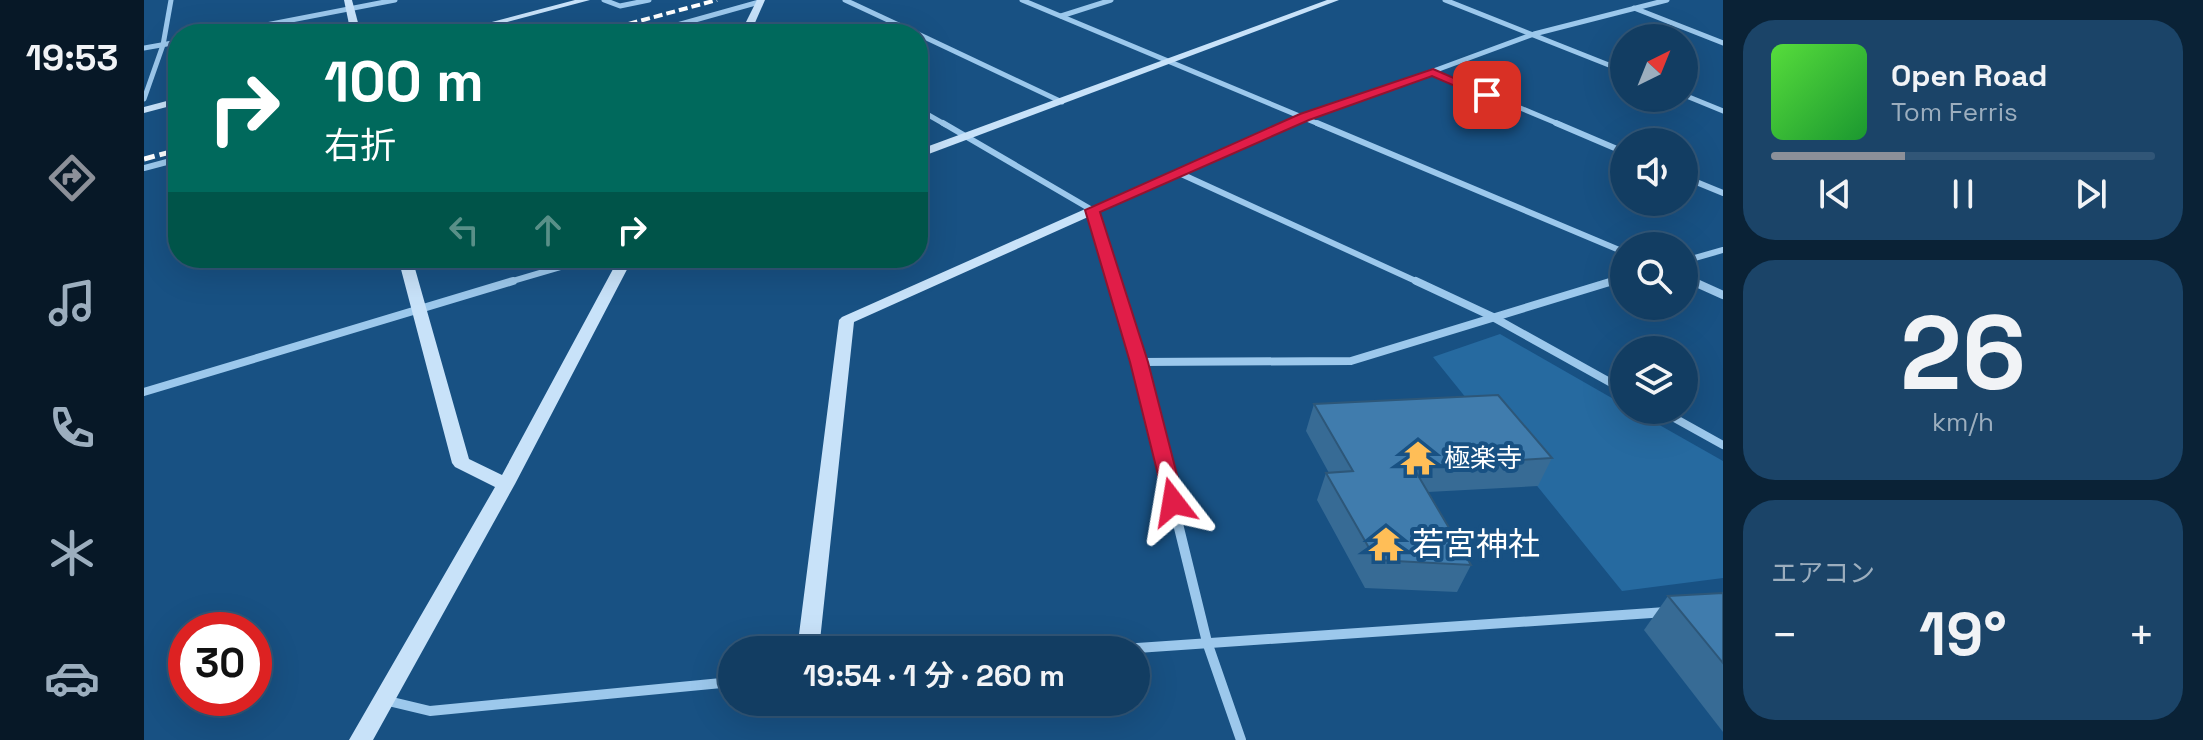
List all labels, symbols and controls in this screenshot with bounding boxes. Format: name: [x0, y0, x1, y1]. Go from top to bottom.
north arrow: [1610, 24, 1698, 112]
map controls: [1610, 24, 1698, 424]
text: 19:53: [26, 35, 118, 81]
text: 100 m: [324, 46, 484, 117]
icon: right: [192, 56, 296, 160]
text: Open Road: [1891, 56, 2047, 95]
pin: [1453, 61, 1521, 129]
icon: arrive: [1465, 73, 1509, 117]
text: Tom Ferris: [1891, 95, 2018, 129]
text: 右折: [324, 123, 396, 169]
button: sound: [1610, 128, 1698, 216]
icon: directions: [44, 150, 100, 206]
icon: previous: [1813, 172, 1857, 216]
icon: pause: [1941, 172, 1985, 216]
icon: next: [2069, 172, 2113, 216]
icon: left: [442, 208, 486, 252]
icon: ahead: [526, 208, 570, 252]
icon: right: [610, 208, 654, 252]
button: search: [1610, 232, 1698, 320]
icon: music: [44, 275, 100, 331]
text: 26: [1900, 287, 2026, 419]
button: layers: [1610, 336, 1698, 424]
icon: phone: [44, 400, 100, 456]
text: km/h: [1932, 405, 1994, 439]
temple icon: 極楽寺: [1399, 439, 1437, 477]
place label: 極楽寺: [1444, 441, 1522, 475]
position arrow: [1131, 460, 1215, 544]
place label: 若宮神社: [1412, 524, 1540, 564]
icon: climate: [44, 525, 100, 581]
temple icon: 若宮神社: [1367, 525, 1405, 563]
text: エアコン: [1771, 556, 1875, 590]
text: 19°: [1919, 596, 2007, 673]
text: −: [1771, 607, 1798, 663]
text: +: [2128, 607, 2155, 663]
speed limit sign: 30: [168, 612, 272, 716]
icon: car: [44, 650, 100, 706]
text: 19:54 · 1 分 · 260 m: [803, 656, 1065, 695]

